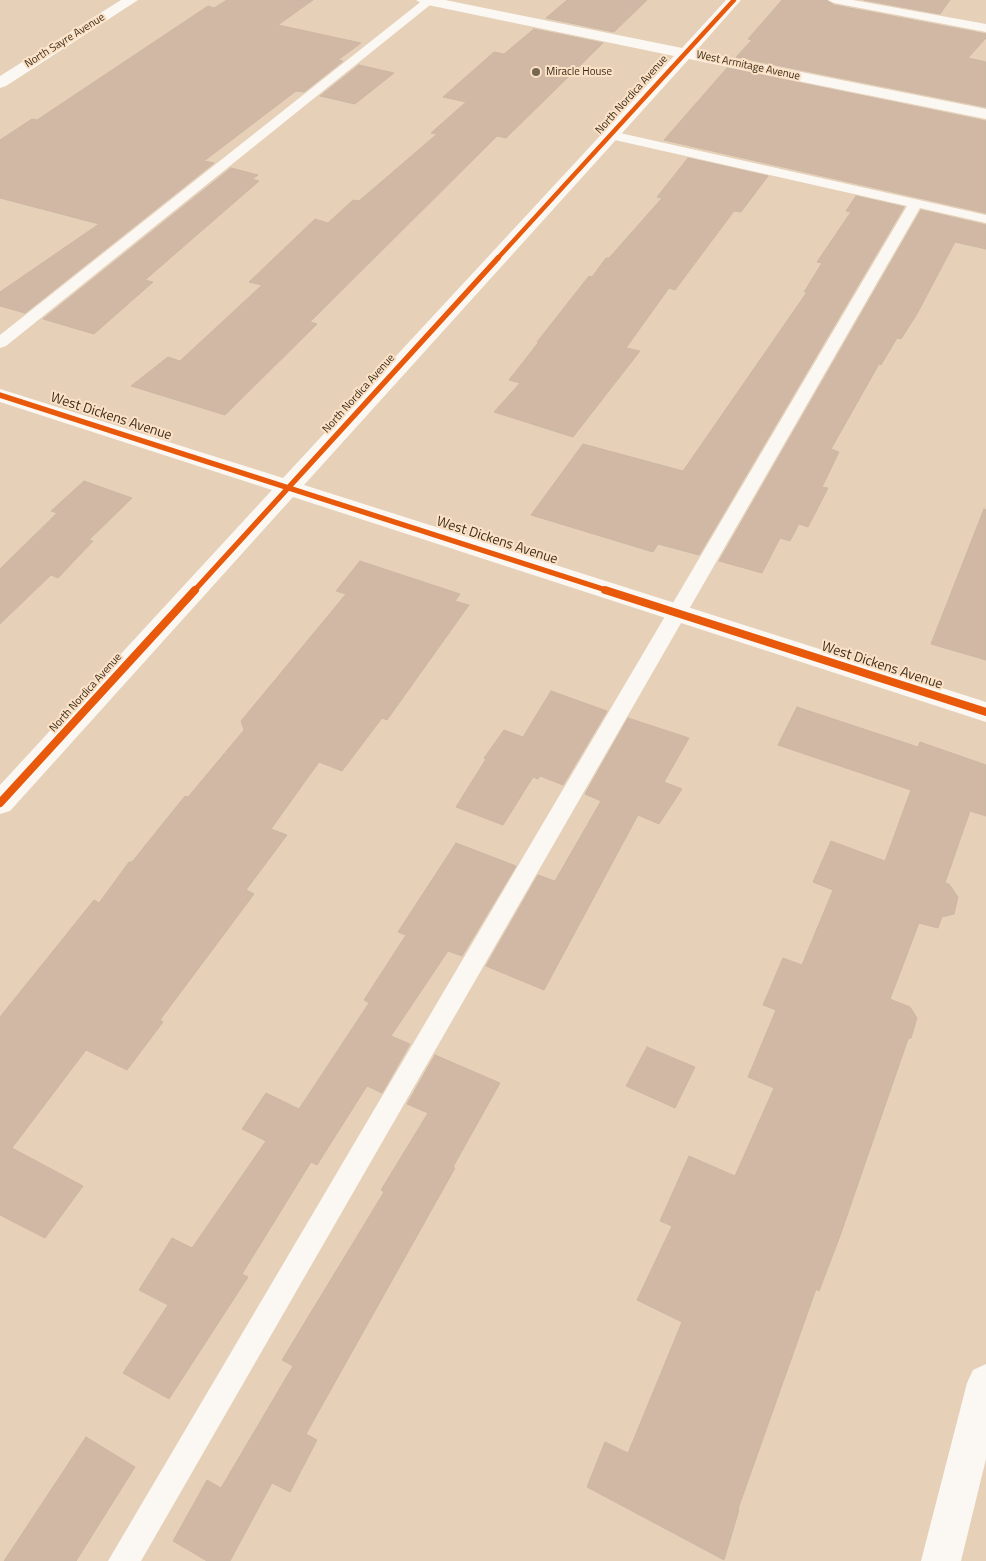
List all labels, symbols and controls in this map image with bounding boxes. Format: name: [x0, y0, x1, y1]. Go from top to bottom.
street label: North Sayre Avenue: [22, 11, 108, 71]
street label: West Armitage Avenue: [695, 49, 801, 83]
street label: North Nordica Avenue: [593, 53, 671, 137]
place label: Miracle House: [546, 65, 612, 79]
marker: Miracle House: [530, 66, 542, 78]
street label: North Nordica Avenue: [320, 352, 398, 436]
street label: West Dickens Avenue: [48, 389, 174, 445]
street label: West Dickens Avenue: [434, 513, 560, 569]
street label: West Dickens Avenue: [819, 638, 945, 694]
street label: North Nordica Avenue: [47, 651, 125, 735]

